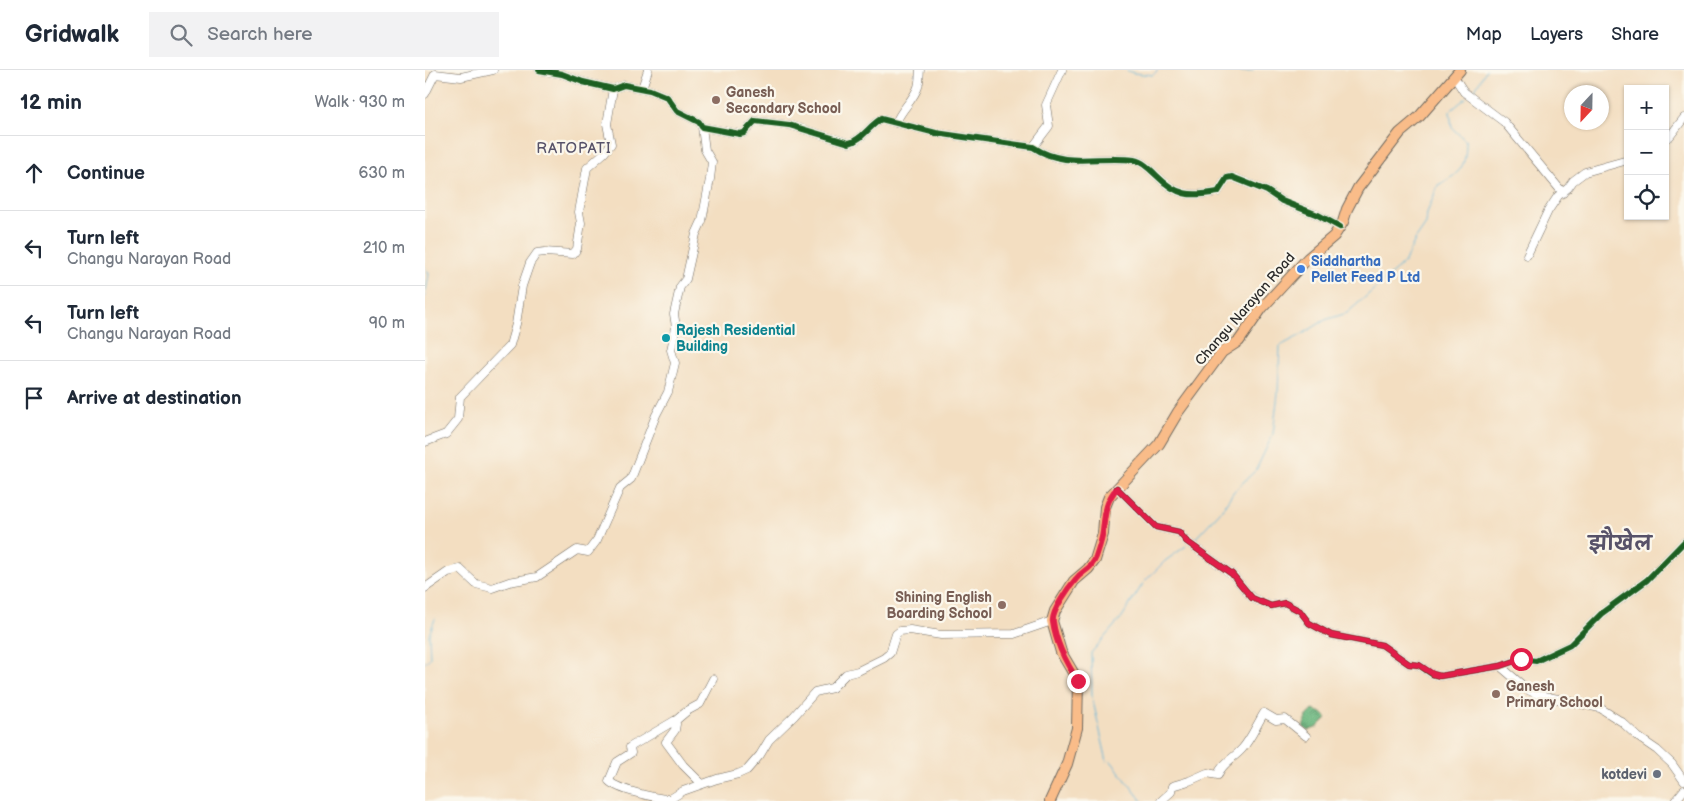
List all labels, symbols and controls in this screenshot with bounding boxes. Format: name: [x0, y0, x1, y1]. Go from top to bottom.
search box: [149, 12, 499, 57]
text: Gridwalk: [25, 20, 119, 49]
icon: search: [167, 21, 195, 49]
text: Search here: [207, 23, 312, 46]
text: Map: [1466, 24, 1502, 45]
text: Layers: [1530, 24, 1583, 45]
text: Share: [1611, 24, 1659, 45]
place label: Ganesh Secondary School: [726, 84, 841, 117]
north arrow: [1564, 85, 1609, 130]
map controls: [1624, 85, 1669, 220]
button: +: [1624, 85, 1669, 130]
text: 12 min: [20, 90, 82, 115]
text: Walk · 930 m: [314, 93, 405, 112]
marker: Ganesh Secondary School: [710, 94, 722, 106]
button: −: [1624, 130, 1669, 175]
district label: RATOPATI: [536, 139, 612, 158]
icon: ahead: [20, 159, 48, 187]
text: Continue: [67, 162, 145, 185]
text: 630 m: [358, 164, 405, 183]
button: locate: [1624, 175, 1669, 220]
text: Turn left: [67, 227, 139, 250]
icon: left: [20, 234, 48, 262]
text: 210 m: [363, 239, 405, 258]
street label: Changu Narayan Road: [1191, 249, 1299, 369]
text: Changu Narayan Road: [67, 250, 231, 269]
place label: Siddhartha Pellet Feed P Ltd: [1311, 253, 1420, 286]
marker: Siddhartha Pellet Feed P Ltd: [1295, 263, 1307, 275]
text: Turn left: [67, 302, 139, 325]
icon: left: [20, 309, 48, 337]
text: 90 m: [369, 314, 405, 333]
place label: Rajesh Residential Building: [676, 322, 795, 355]
text: Changu Narayan Road: [67, 325, 231, 344]
marker: Rajesh Residential Building: [660, 332, 672, 344]
icon: arrive: [20, 384, 48, 412]
text: Arrive at destination: [67, 387, 242, 410]
district label: झौखेल: [1586, 526, 1654, 556]
place label: Shining English Boarding School: [886, 589, 992, 622]
marker: Shining English Boarding School: [996, 599, 1008, 611]
route start: [1510, 648, 1533, 671]
route end: [1067, 670, 1090, 693]
place label: Ganesh Primary School: [1506, 678, 1603, 711]
marker: Ganesh Primary School: [1490, 688, 1502, 700]
place label: kotdevi: [1601, 766, 1647, 783]
marker: kotdevi: [1651, 768, 1663, 780]

